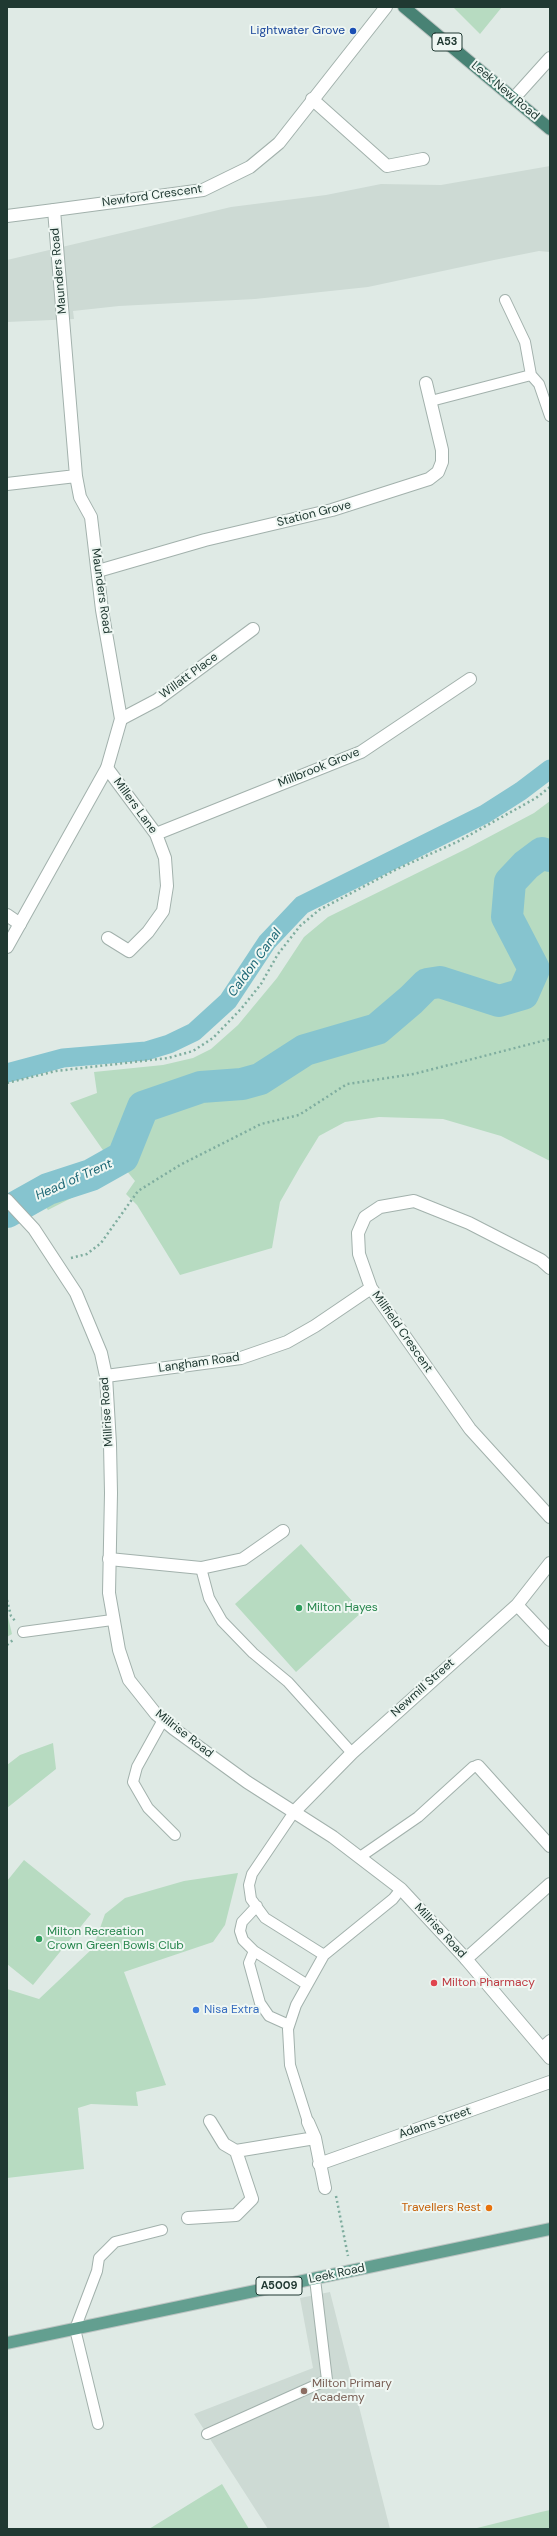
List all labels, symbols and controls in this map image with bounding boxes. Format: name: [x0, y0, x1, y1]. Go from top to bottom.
place label: Lightwater Grove: [250, 24, 345, 38]
marker: Lightwater Grove: [348, 26, 358, 36]
road number: A53: [432, 33, 462, 51]
street label: Leek New Road: [468, 58, 542, 124]
street label: Newford Crescent: [101, 182, 203, 210]
street label: Maunders Road: [48, 227, 70, 315]
street label: Station Grove: [275, 498, 353, 530]
street label: Maunders Road: [88, 547, 114, 635]
street label: Willatt Place: [157, 650, 221, 702]
street label: Millbrook Grove: [276, 745, 362, 791]
street label: Millers Lane: [110, 775, 160, 837]
water label: Caldon Canal: [225, 926, 285, 1000]
water label: Head of Trent: [33, 1156, 115, 1204]
street label: Millfield Crescent: [369, 1288, 435, 1376]
street label: Langham Road: [158, 1350, 240, 1376]
street label: Millrise Road: [97, 1377, 117, 1447]
place label: Milton Hayes: [307, 1601, 378, 1615]
marker: Milton Hayes: [294, 1603, 304, 1613]
street label: Newmill Street: [388, 1656, 458, 1720]
street label: Millrise Road: [152, 1707, 216, 1761]
street label: Millrise Road: [411, 1901, 469, 1961]
place label: Milton Recreation Crown Green Bowls Club: [47, 1925, 184, 1953]
marker: Milton Recreation Crown Green Bowls Club: [34, 1934, 44, 1944]
place label: Milton Pharmacy: [442, 1976, 535, 1990]
marker: Milton Pharmacy: [429, 1978, 439, 1988]
place label: Nisa Extra: [204, 2003, 259, 2017]
marker: Nisa Extra: [191, 2005, 201, 2015]
street label: Adams Street: [397, 2104, 473, 2142]
place label: Travellers Rest: [402, 2201, 481, 2215]
marker: Travellers Rest: [484, 2203, 494, 2213]
street label: Leek Road: [308, 2261, 366, 2287]
road number: A5009: [256, 2277, 302, 2295]
place label: Milton Primary Academy: [312, 2377, 392, 2405]
marker: Milton Primary Academy: [299, 2386, 309, 2396]

